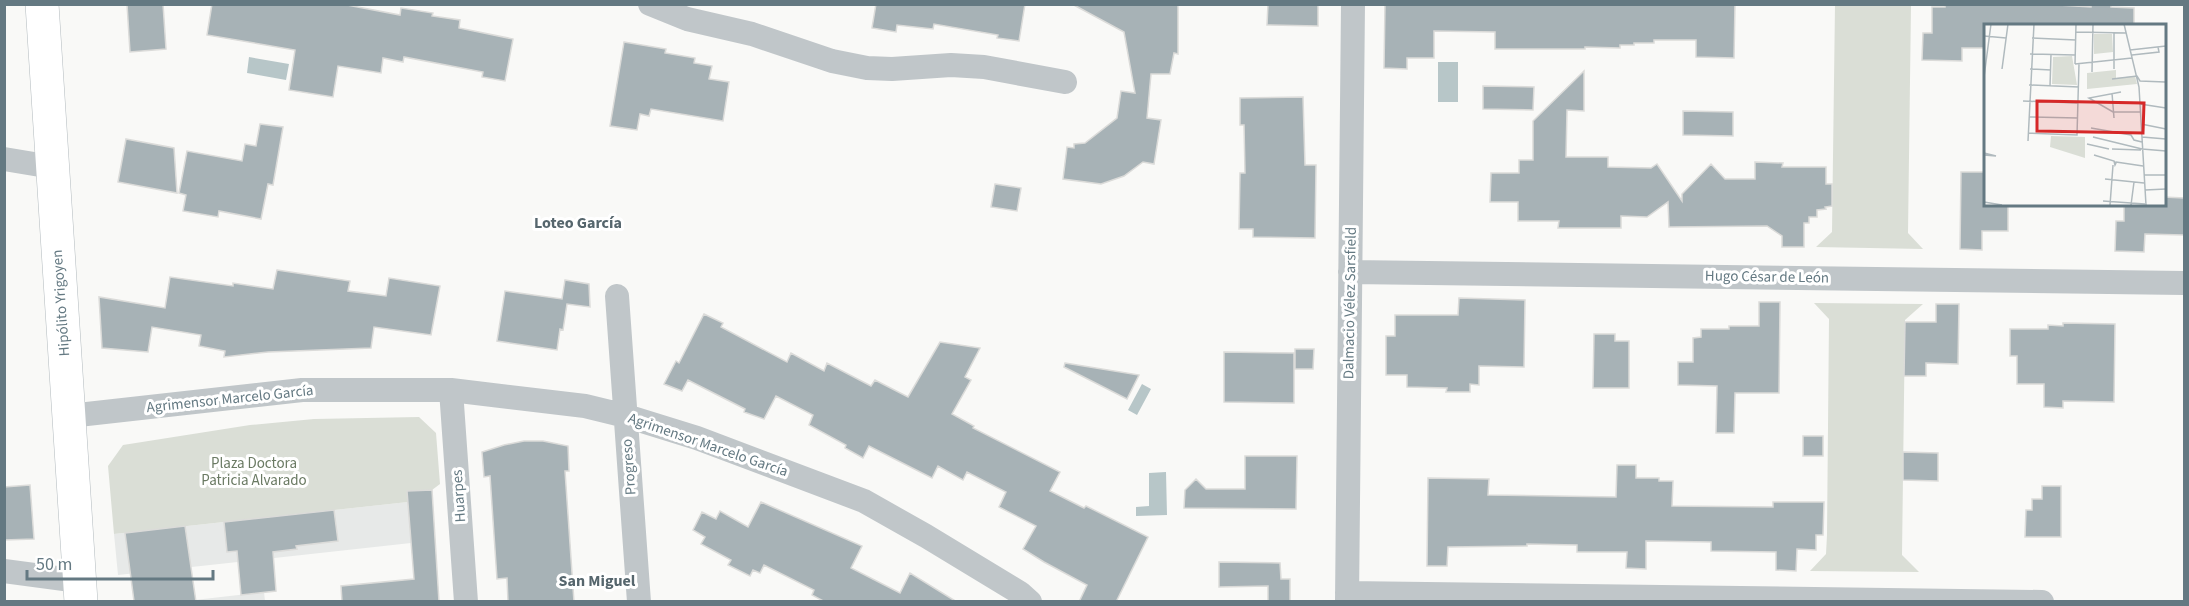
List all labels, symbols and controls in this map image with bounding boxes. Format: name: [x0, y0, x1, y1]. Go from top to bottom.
inset map: [1984, 24, 2165, 206]
district label: Loteo García: [534, 212, 622, 234]
street label: Dalmacio Vélez Sarsfield: [1338, 227, 1362, 379]
street label: Hipólito Yrigoyen: [47, 249, 75, 357]
street label: Hugo César de León: [1705, 265, 1829, 289]
street label: Agrimensor Marcelo García: [146, 380, 314, 418]
street label: Agrimensor Marcelo García: [625, 408, 791, 482]
street label: Progreso: [617, 438, 641, 496]
park label: Plaza Doctora Patricia Alvarado: [201, 453, 307, 491]
street label: Huarpes: [447, 469, 471, 523]
scale bar: [27, 543, 213, 581]
text: 50 m: [36, 552, 72, 577]
district label: San Miguel: [559, 570, 636, 592]

